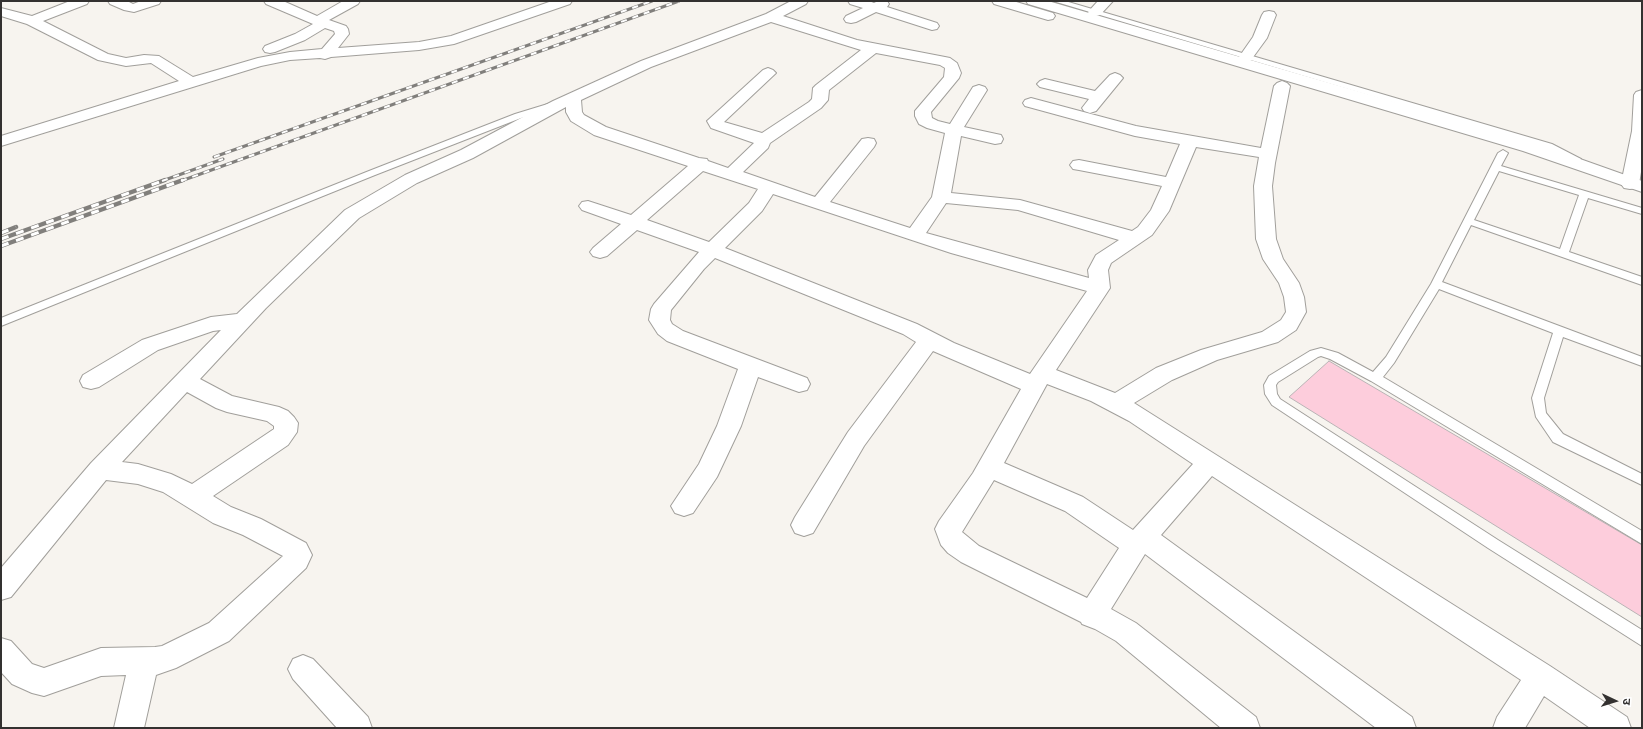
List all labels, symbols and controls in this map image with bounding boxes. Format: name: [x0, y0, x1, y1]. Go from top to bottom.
north arrow: [1595, 681, 1635, 721]
text: उ: [1620, 698, 1635, 706]

